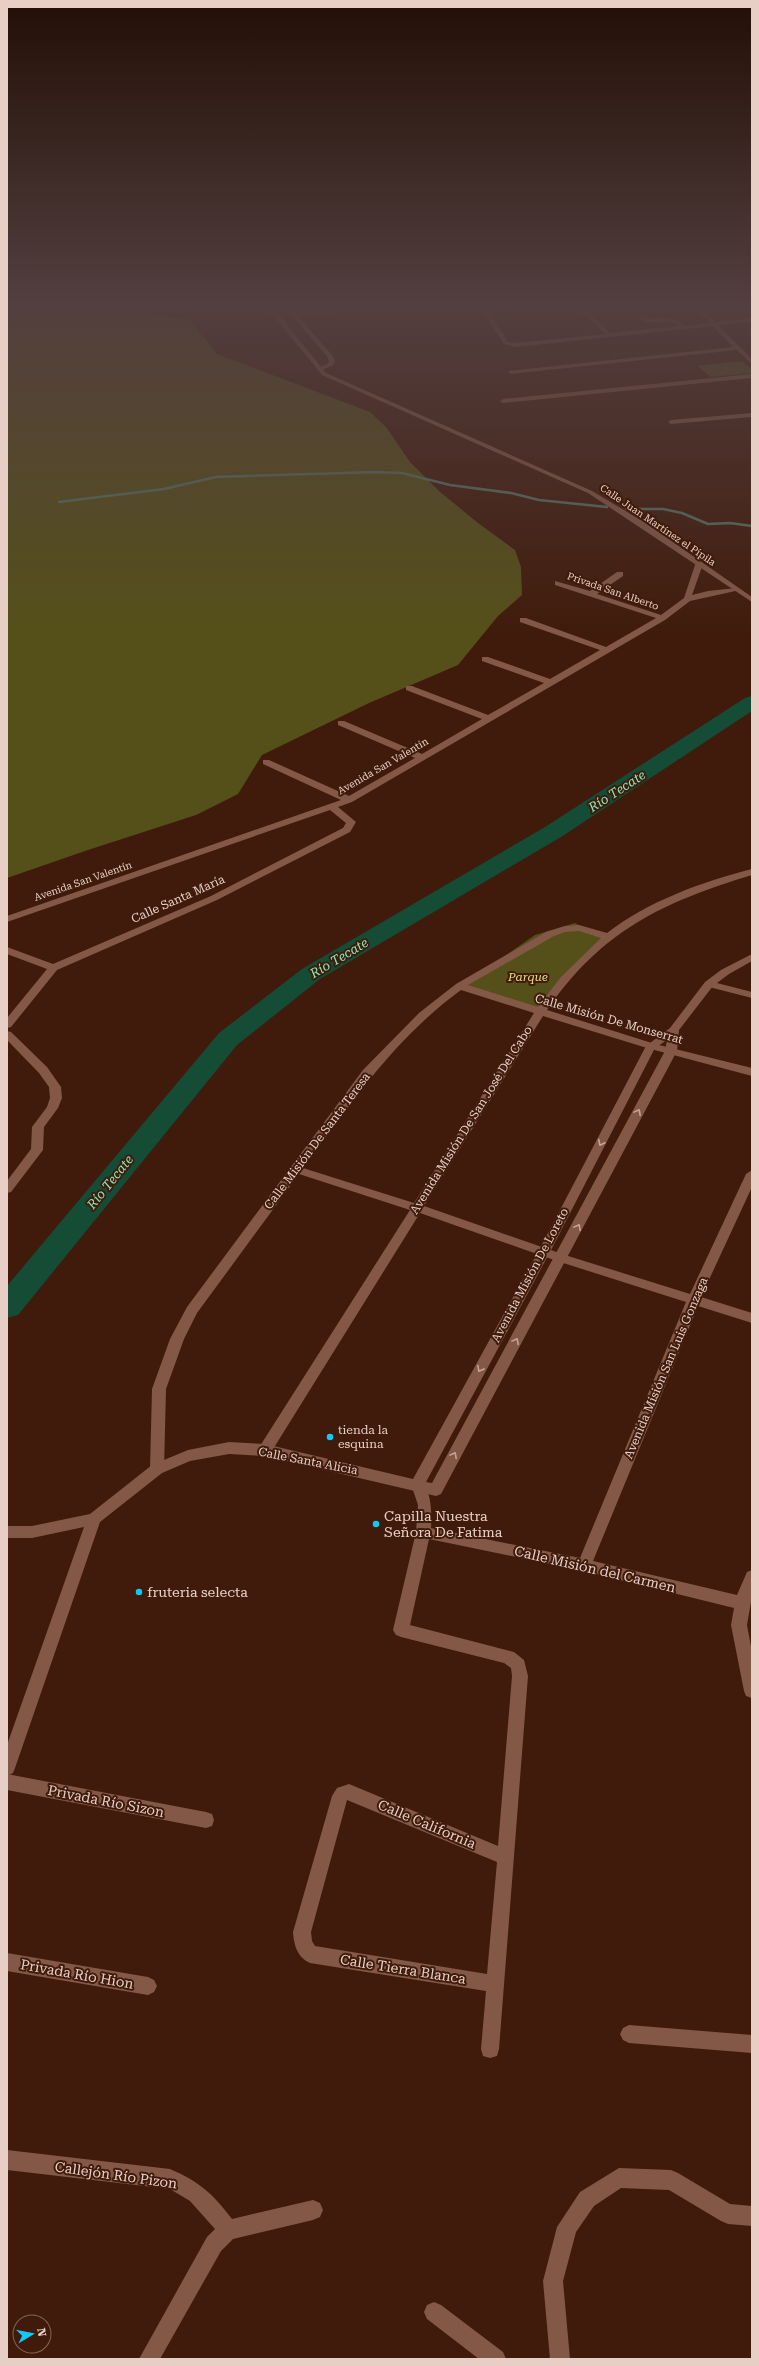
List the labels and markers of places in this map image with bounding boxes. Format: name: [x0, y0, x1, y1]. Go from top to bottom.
place label: tienda la esquina: [338, 1423, 389, 1451]
marker: tienda la esquina: [325, 1432, 335, 1442]
place label: Capilla Nuestra Señora De Fatima: [384, 1508, 503, 1540]
marker: Capilla Nuestra Señora De Fatima: [371, 1519, 381, 1529]
place label: fruteria selecta: [147, 1584, 248, 1600]
marker: fruteria selecta: [134, 1587, 144, 1597]

